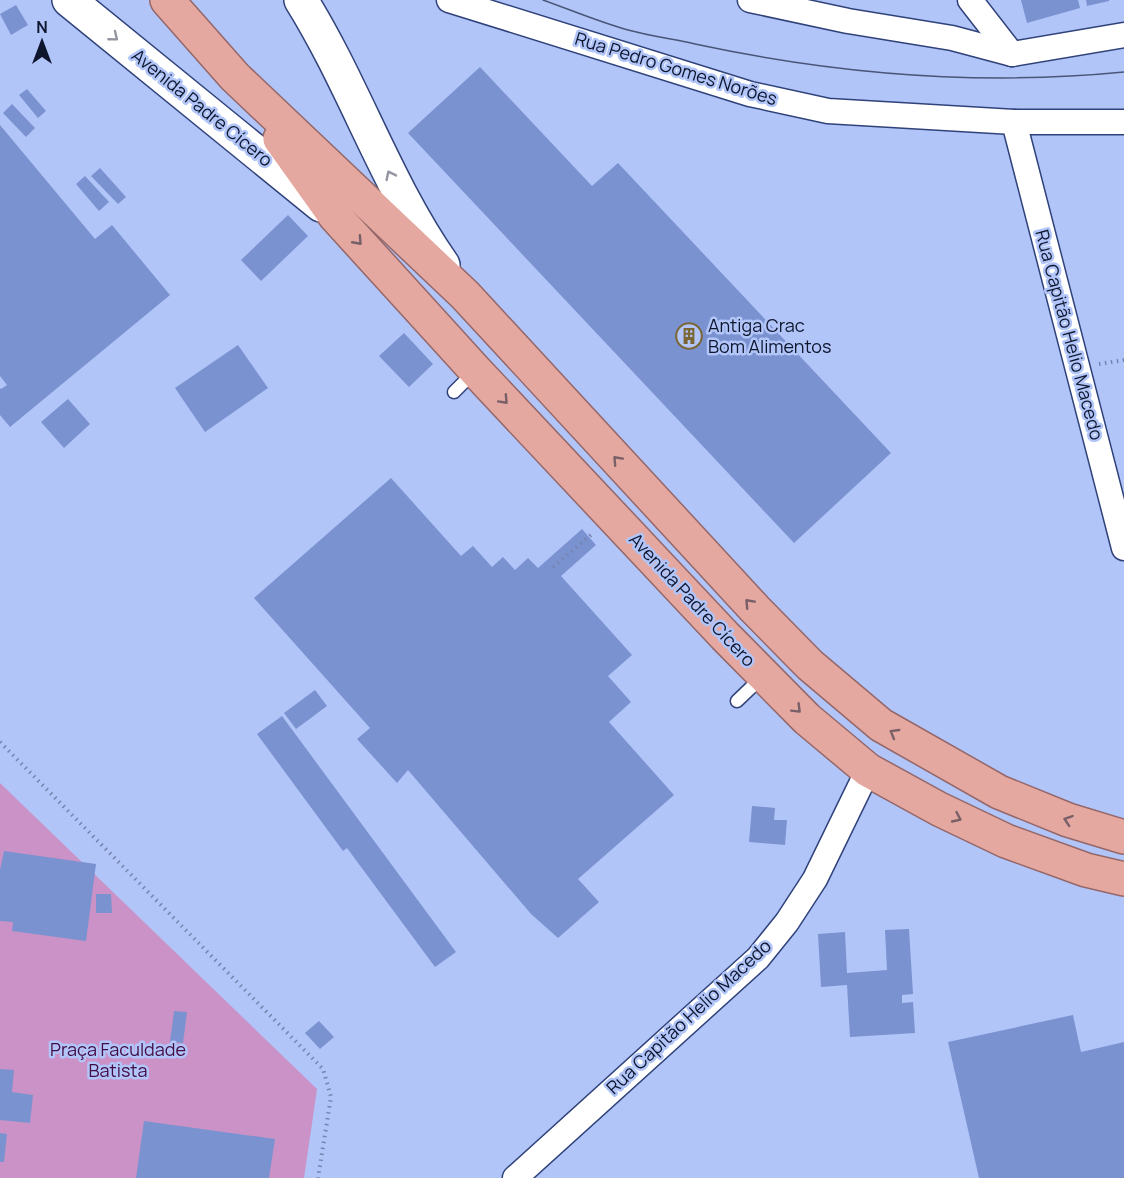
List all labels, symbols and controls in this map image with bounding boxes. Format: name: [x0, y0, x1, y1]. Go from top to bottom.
north arrow: [12, 12, 72, 72]
text: N: [36, 16, 48, 38]
street label: Rua Pedro Gomes Norões: [572, 26, 780, 110]
one-way arrow: [107, 29, 118, 40]
street label: Avenida Padre Cícero: [127, 43, 278, 172]
one-way arrow: [385, 170, 397, 181]
street label: Rua Capitão Helio Macedo: [1030, 227, 1110, 443]
one-way arrow: [351, 234, 362, 245]
place label: Antiga Crac Bom Alimentos: [708, 313, 831, 358]
building icon: Antiga Crac Bom Alimentos: [674, 321, 704, 351]
one-way arrow: [497, 394, 508, 404]
one-way arrow: [613, 456, 624, 467]
street label: Avenida Padre Cícero: [624, 527, 761, 671]
one-way arrow: [746, 599, 757, 610]
one-way arrow: [790, 702, 801, 713]
one-way arrow: [890, 729, 900, 740]
one-way arrow: [951, 811, 962, 823]
one-way arrow: [1063, 814, 1074, 827]
street label: Rua Capitão Helio Macedo: [601, 934, 776, 1099]
park label: Praça Faculdade Batista: [50, 1037, 186, 1082]

